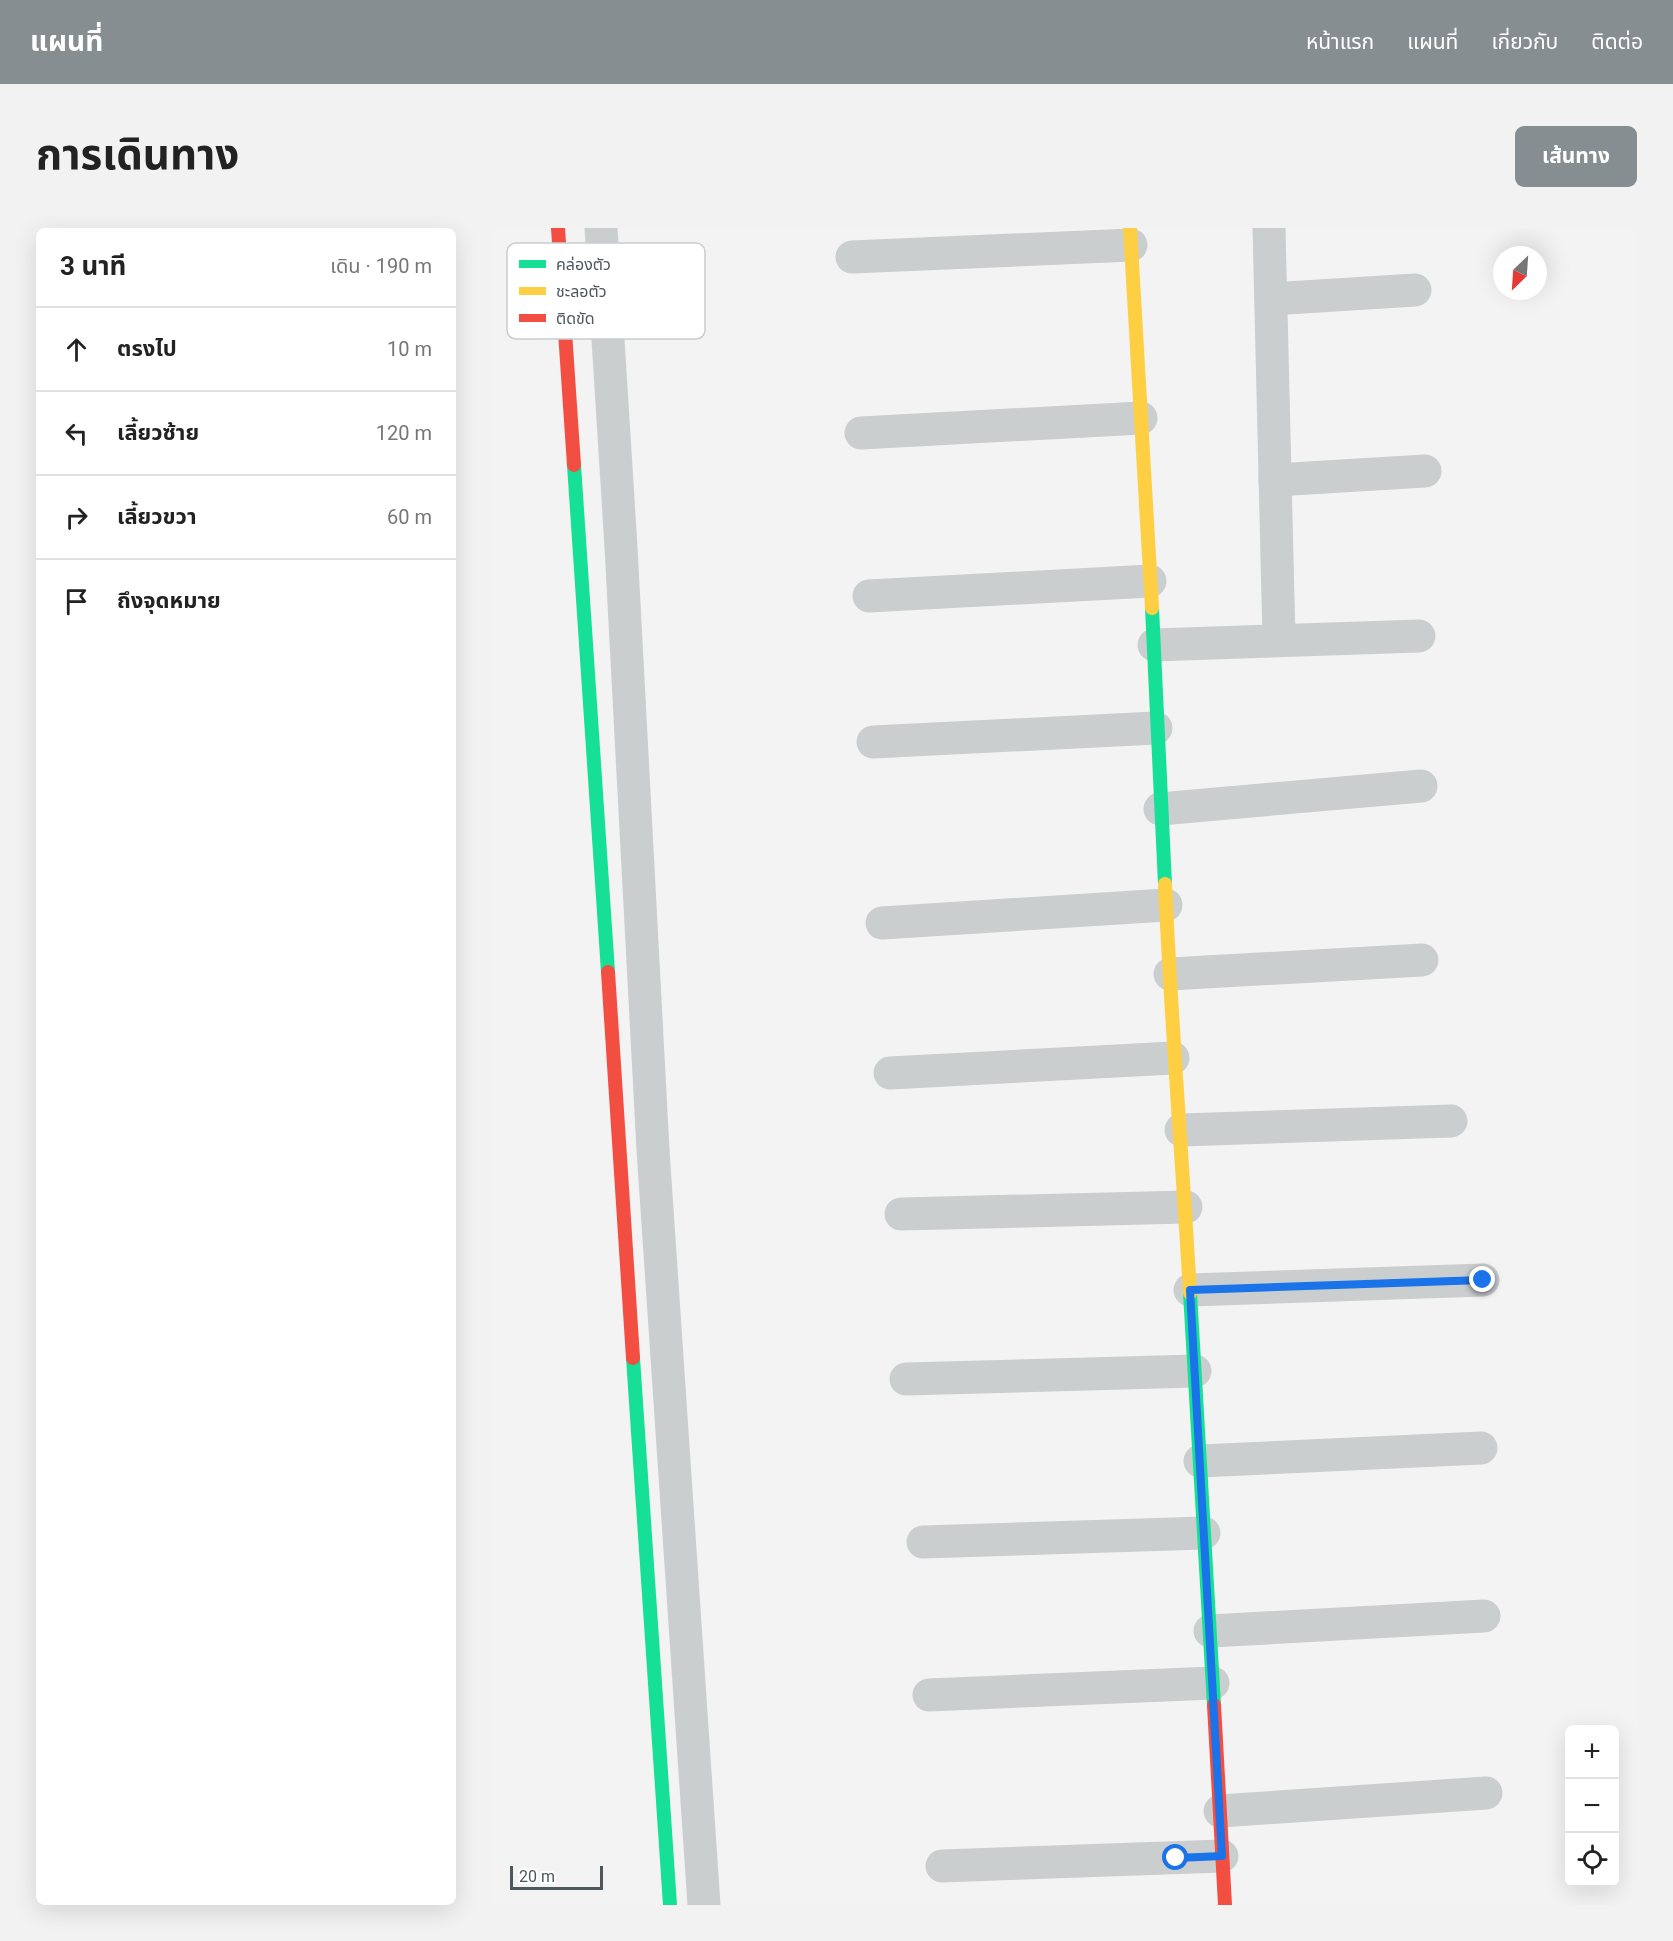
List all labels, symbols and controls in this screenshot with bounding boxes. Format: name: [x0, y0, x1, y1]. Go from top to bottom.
text: แผนที่: [30, 25, 103, 58]
text: หน้าแรก: [1306, 30, 1374, 54]
text: แผนที่: [1407, 30, 1458, 54]
text: เกี่ยวกับ: [1491, 30, 1558, 54]
text: ติดต่อ: [1591, 30, 1643, 54]
button: เส้นทาง: [1515, 126, 1637, 187]
text: การเดินทาง: [36, 130, 239, 179]
legend: [507, 243, 705, 339]
north arrow: [1493, 246, 1547, 300]
text: 3 นาที: [60, 251, 126, 281]
text: เดิน · 190 m: [330, 254, 432, 278]
text: คล่องตัว: [556, 255, 611, 274]
text: ชะลอตัว: [556, 282, 607, 301]
text: ติดขัด: [556, 309, 595, 328]
icon: ahead: [60, 333, 93, 366]
text: ตรงไป: [117, 336, 177, 361]
text: 10 m: [387, 337, 432, 361]
icon: left: [60, 417, 93, 450]
text: เลี้ยวซ้าย: [117, 420, 199, 445]
text: 120 m: [376, 421, 432, 445]
icon: right: [60, 501, 93, 534]
text: เลี้ยวขวา: [117, 504, 197, 529]
text: 60 m: [387, 505, 432, 529]
icon: arrive: [60, 585, 93, 618]
text: ถึงจุดหมาย: [117, 588, 221, 613]
route end: [1469, 1266, 1495, 1292]
map controls: [1565, 1725, 1619, 1887]
button: +: [1565, 1725, 1619, 1779]
button: −: [1565, 1779, 1619, 1833]
button: locate: [1565, 1833, 1619, 1887]
route start: [1162, 1844, 1188, 1870]
scale bar: [510, 1863, 603, 1890]
text: 20 m: [519, 1867, 555, 1886]

